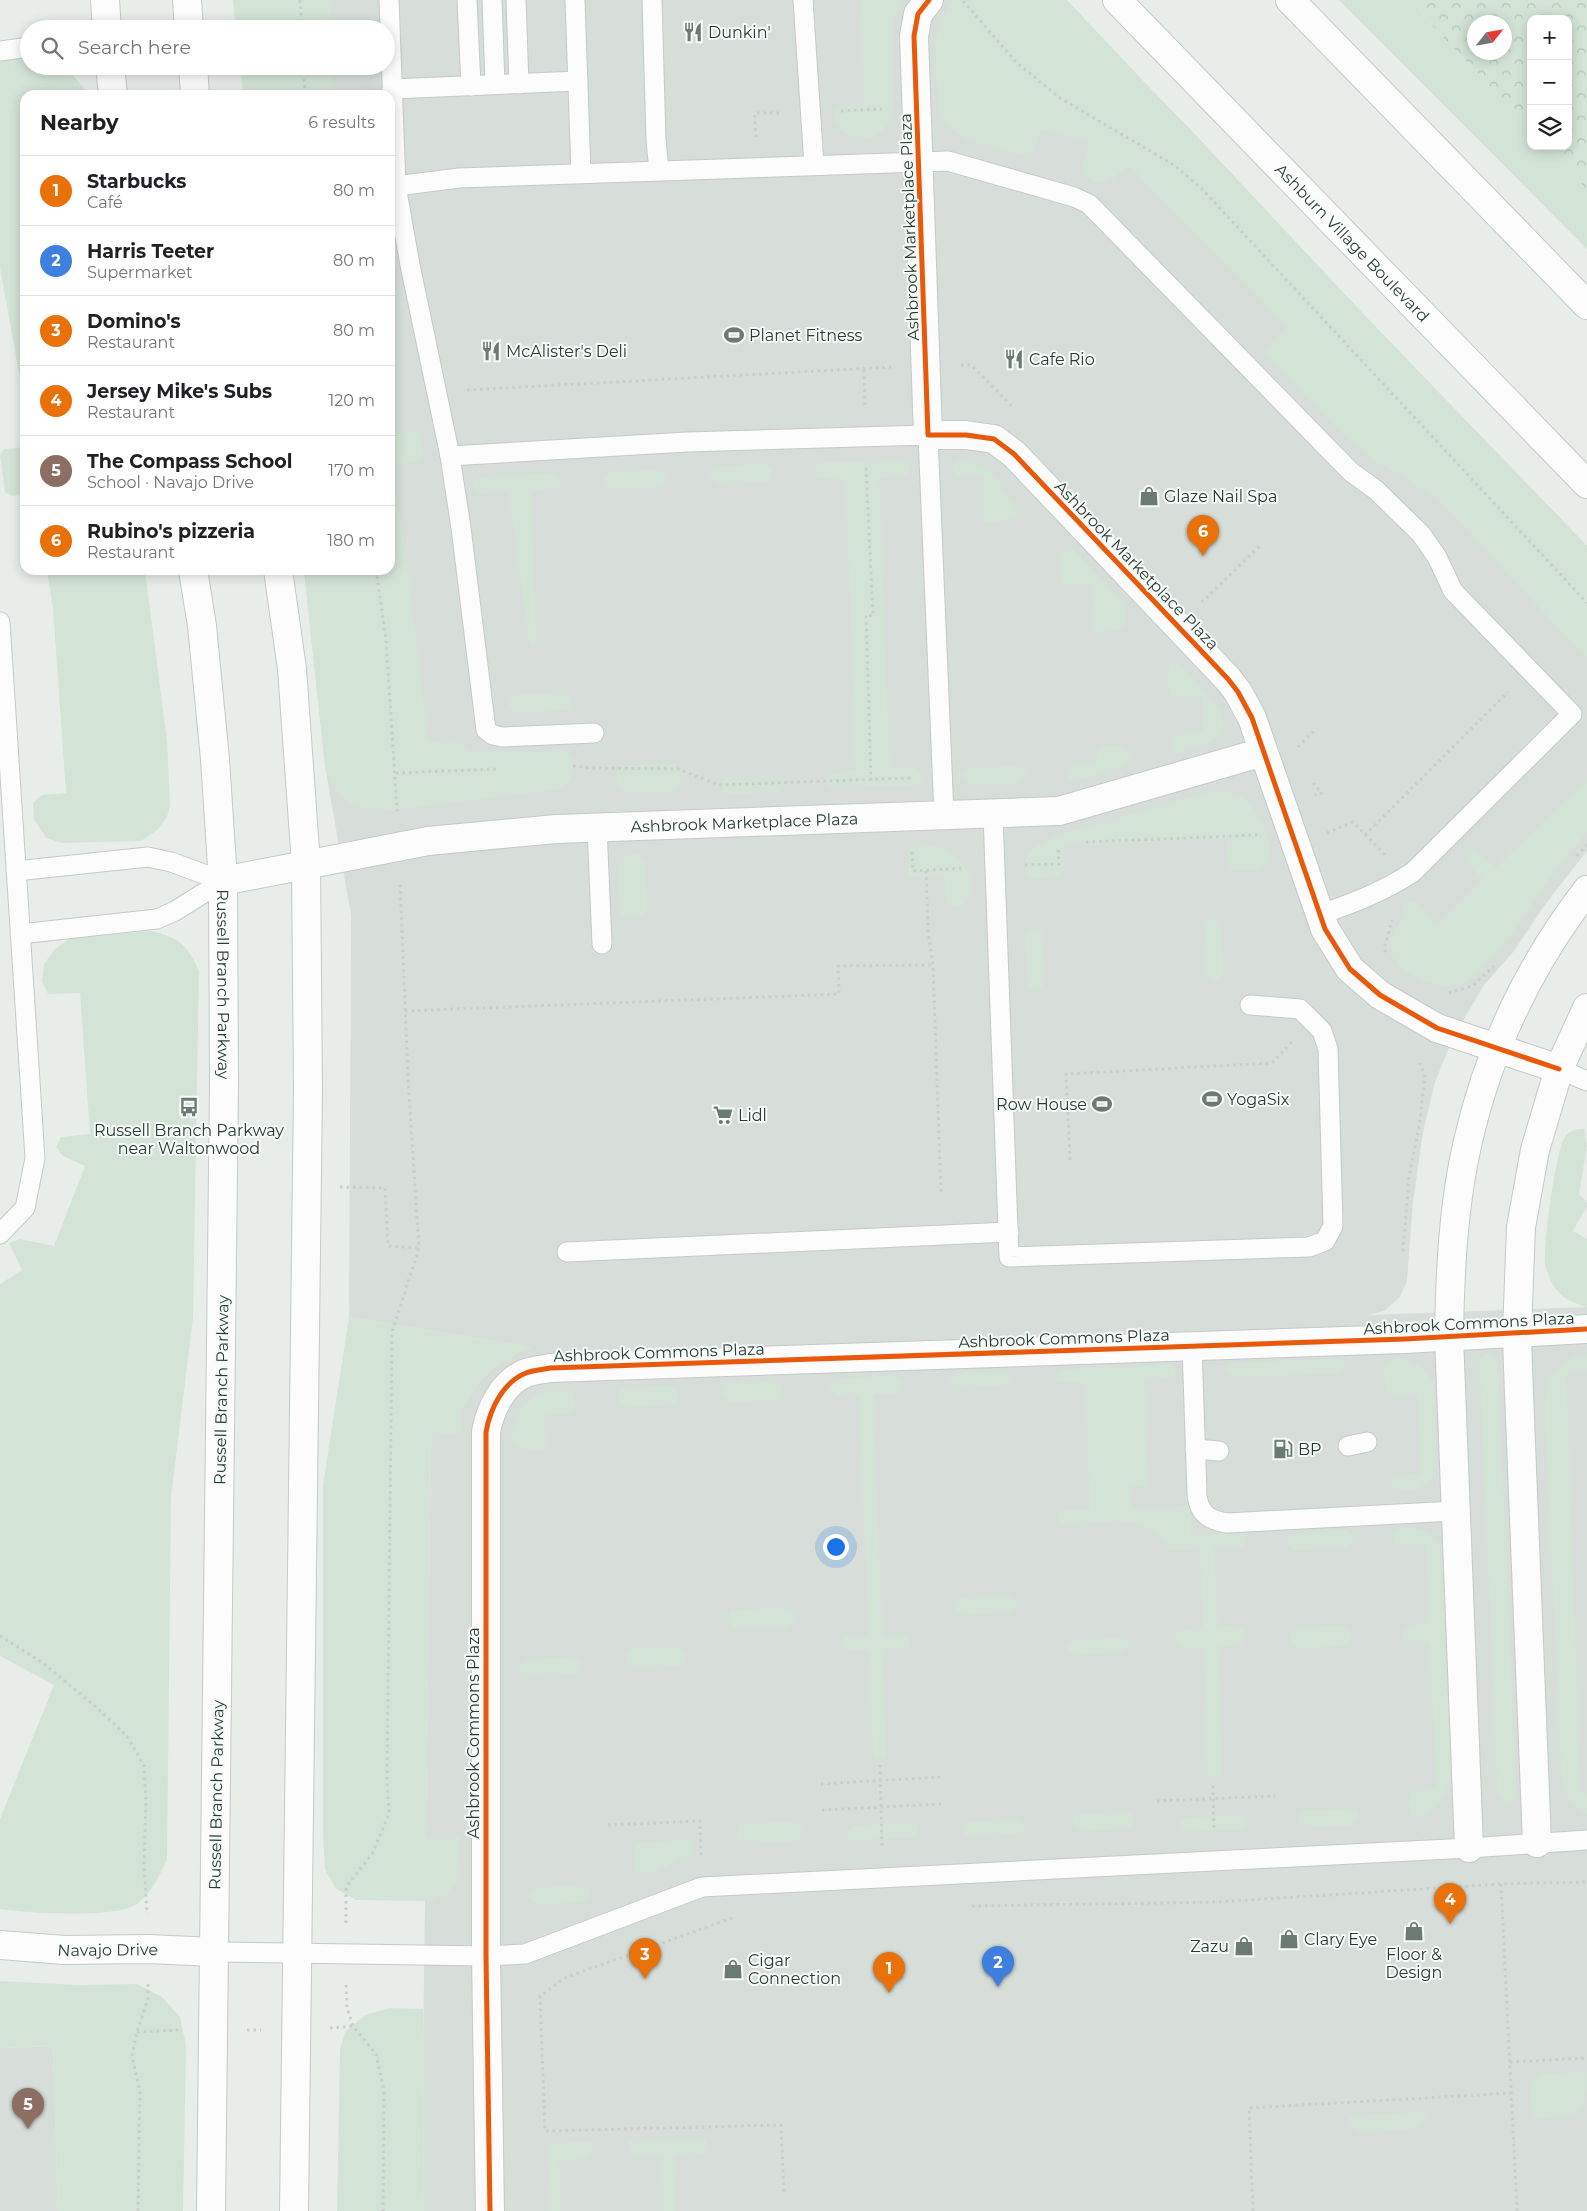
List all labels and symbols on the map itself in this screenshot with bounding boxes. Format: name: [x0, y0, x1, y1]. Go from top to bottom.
north arrow: [1467, 15, 1512, 60]
restaurant icon: Dunkin': [682, 21, 704, 43]
place label: Dunkin': [708, 23, 771, 42]
street label: Ashbrook Marketplace Plaza: [896, 113, 923, 341]
street label: Ashburn Village Boulevard: [1271, 160, 1433, 326]
sports icon: Planet Fitness: [723, 324, 745, 346]
place label: Planet Fitness: [749, 326, 862, 345]
restaurant icon: McAlister's Deli: [480, 340, 502, 362]
place label: McAlister's Deli: [506, 342, 627, 361]
restaurant icon: Cafe Rio: [1003, 348, 1025, 370]
place label: Cafe Rio: [1029, 350, 1095, 369]
street label: Ashbrook Marketplace Plaza: [1051, 477, 1222, 654]
shop icon: Glaze Nail Spa: [1138, 485, 1160, 507]
place label: Glaze Nail Spa: [1164, 487, 1277, 506]
pin: 6: [1187, 515, 1219, 556]
street label: Ashbrook Marketplace Plaza: [630, 809, 859, 836]
street label: Russell Branch Parkway: [213, 889, 233, 1080]
sports icon: YogaSix: [1201, 1088, 1223, 1110]
place label: YogaSix: [1227, 1090, 1290, 1109]
sports icon: Row House: [1091, 1093, 1113, 1115]
place label: Row House: [996, 1095, 1087, 1114]
bus stop icon: Russell Branch Parkway near Waltonwood: [178, 1096, 200, 1118]
supermarket icon: Lidl: [712, 1104, 734, 1126]
place label: Lidl: [738, 1106, 767, 1125]
place label: Russell Branch Parkway near Waltonwood: [94, 1121, 284, 1158]
street label: Russell Branch Parkway: [210, 1295, 233, 1485]
street label: Ashbrook Commons Plaza: [1363, 1308, 1575, 1339]
street label: Ashbrook Commons Plaza: [958, 1325, 1170, 1352]
street label: Ashbrook Commons Plaza: [553, 1339, 765, 1366]
fuel station icon: BP: [1272, 1438, 1294, 1460]
place label: BP: [1298, 1440, 1322, 1459]
your location: [823, 1534, 849, 1560]
street label: Ashbrook Commons Plaza: [464, 1627, 483, 1839]
street label: Russell Branch Parkway: [205, 1700, 228, 1890]
pin: 4: [1434, 1883, 1466, 1924]
shop icon: Floor & Design: [1403, 1920, 1425, 1942]
shop icon: Clary Eye: [1278, 1928, 1300, 1950]
place label: Clary Eye: [1304, 1930, 1377, 1949]
shop icon: Zazu: [1233, 1935, 1255, 1957]
place label: Zazu: [1190, 1937, 1229, 1956]
pin: 3: [629, 1938, 661, 1979]
street label: Navajo Drive: [57, 1940, 159, 1960]
place label: Floor & Design: [1386, 1945, 1442, 1982]
pin: 2: [982, 1946, 1014, 1987]
place label: Cigar Connection: [748, 1951, 841, 1988]
pin: 1: [873, 1952, 905, 1993]
shop icon: Cigar Connection: [722, 1958, 744, 1980]
pin: 5: [12, 2088, 44, 2129]

